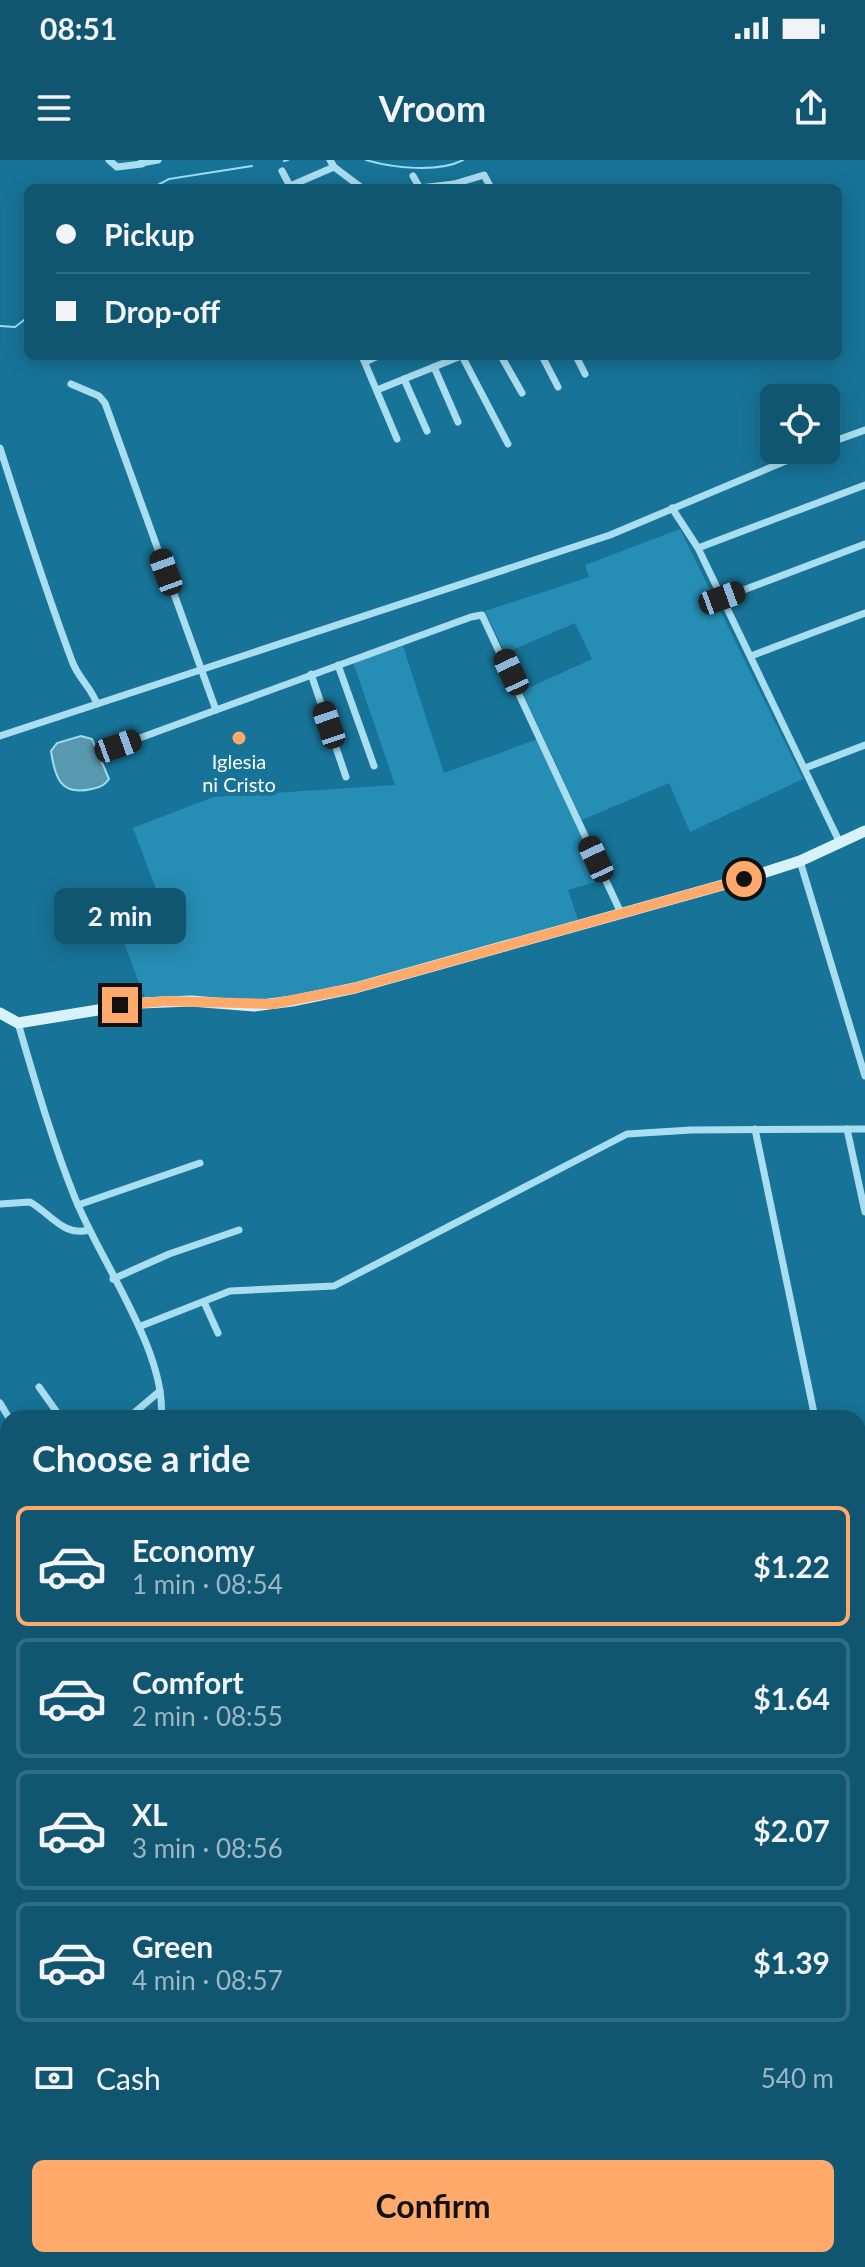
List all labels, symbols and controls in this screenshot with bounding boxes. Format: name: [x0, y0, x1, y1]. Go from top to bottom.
text: 08:51: [40, 10, 117, 46]
icon: menu: [32, 86, 76, 130]
text: Vroom: [379, 86, 486, 130]
icon: share: [789, 86, 833, 130]
text: Pickup: [104, 216, 195, 252]
text: Drop-off: [104, 293, 220, 329]
map controls: [760, 384, 840, 464]
button: locate: [760, 384, 840, 464]
car: [147, 545, 185, 599]
car: [695, 579, 749, 617]
car: [490, 645, 532, 699]
car: [310, 698, 348, 752]
car: [91, 727, 145, 765]
marker: Iglesia ni Cristo: [230, 729, 248, 747]
place label: Iglesia ni Cristo: [202, 749, 276, 796]
car: [575, 832, 617, 886]
route start: [726, 861, 762, 897]
callout: 2 min: [54, 889, 186, 945]
text: 2 min: [88, 900, 152, 932]
route end: [102, 987, 138, 1023]
text: Choose a ride: [32, 1436, 251, 1480]
icon: car: [36, 1530, 108, 1602]
text: Economy: [132, 1532, 255, 1568]
text: $1.22: [753, 1548, 830, 1584]
text: 1 min · 08:54: [132, 1568, 283, 1600]
icon: car: [36, 1662, 108, 1734]
text: Comfort: [132, 1664, 244, 1700]
text: $1.64: [753, 1680, 830, 1716]
text: 2 min · 08:55: [132, 1700, 283, 1732]
icon: car: [36, 1794, 108, 1866]
text: XL: [132, 1796, 168, 1832]
text: $2.07: [753, 1812, 830, 1848]
text: 3 min · 08:56: [132, 1832, 283, 1864]
icon: car: [36, 1926, 108, 1998]
text: Green: [132, 1928, 213, 1964]
text: $1.39: [753, 1944, 830, 1980]
text: 4 min · 08:57: [132, 1964, 283, 1996]
icon: cash: [32, 2056, 76, 2100]
text: Cash: [96, 2060, 161, 2096]
text: 540 m: [761, 2062, 834, 2094]
button: Confirm: [32, 2160, 834, 2252]

